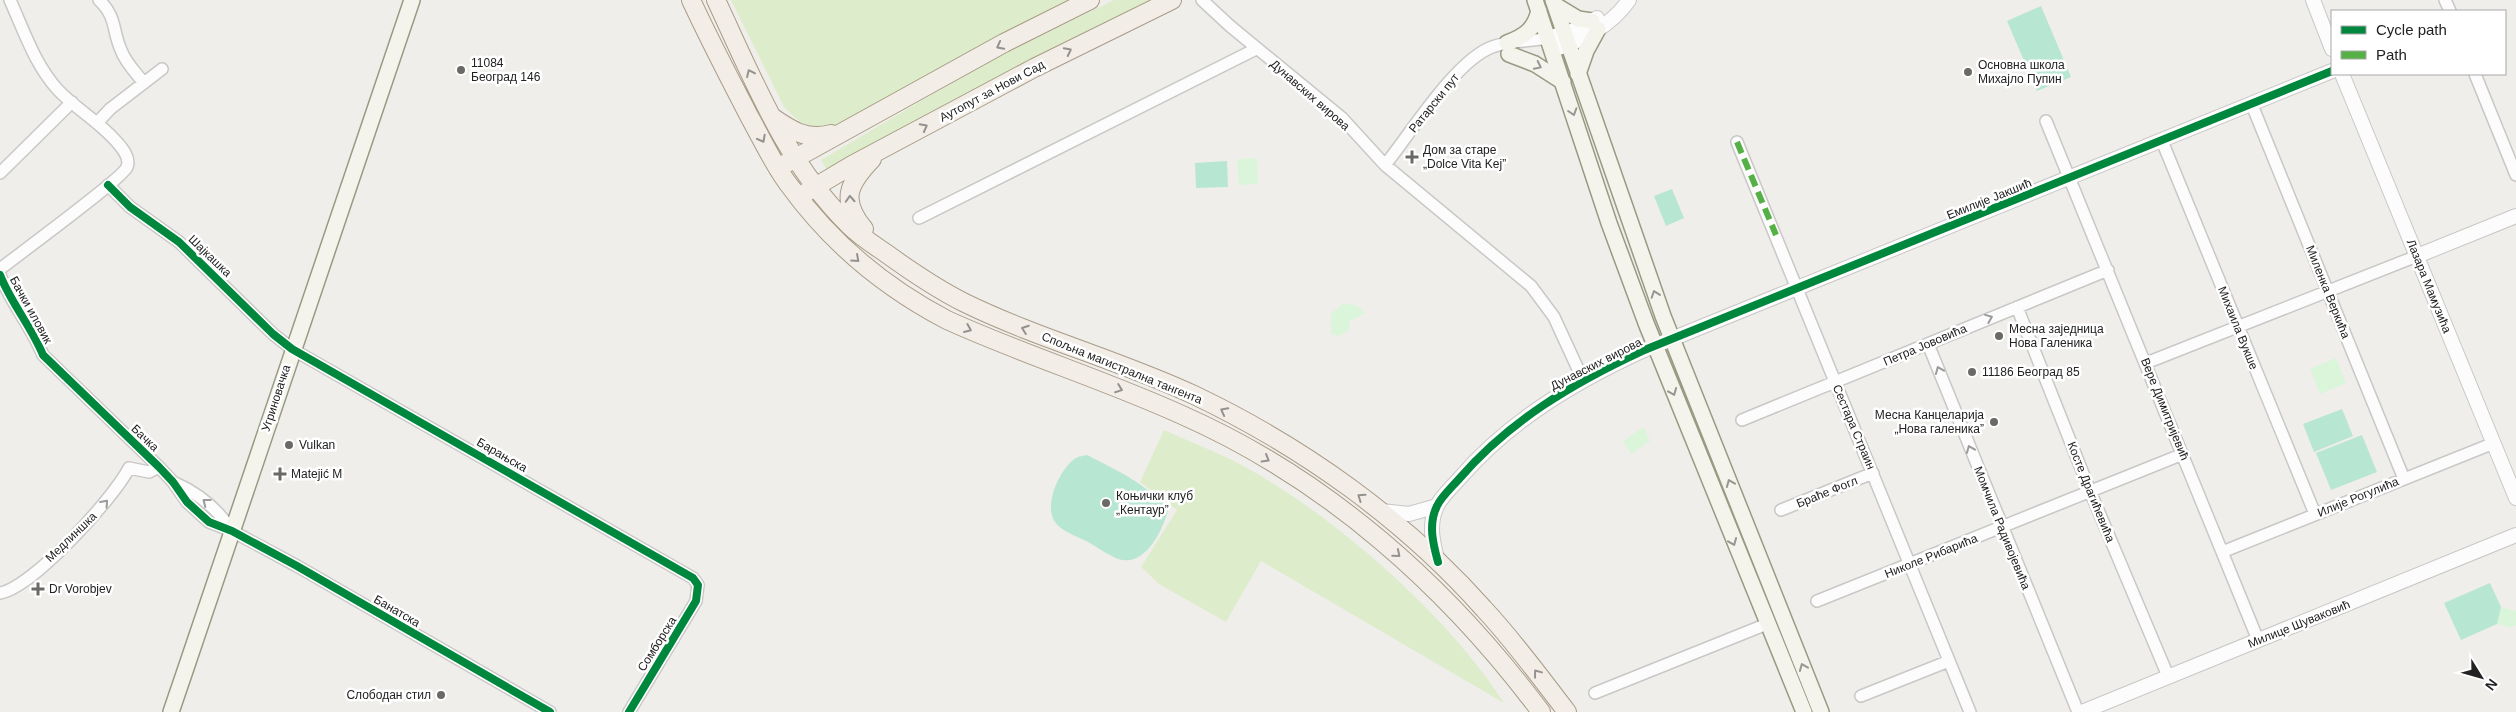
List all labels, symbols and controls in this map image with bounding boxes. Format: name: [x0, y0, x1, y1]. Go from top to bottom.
legend: [2331, 10, 2506, 75]
text: Cycle path: [2376, 21, 2447, 38]
one-way arrow: [996, 40, 1005, 50]
text: Path: [2376, 46, 2407, 63]
one-way arrow: [1062, 47, 1071, 57]
place label: 11084 Београд 146: [471, 56, 541, 84]
street label: Аутопут за Нови Сад: [937, 57, 1047, 125]
street label: Дунавских вирова: [1267, 57, 1353, 133]
place label: Основна школа Михајло Пупин: [1978, 58, 2065, 86]
one-way arrow: [1532, 59, 1541, 69]
marker: 11084 Београд 146: [455, 64, 467, 76]
marker: Основна школа Михајло Пупин: [1962, 66, 1974, 78]
one-way arrow: [746, 69, 756, 78]
street label: Ратарски пут: [1406, 70, 1462, 135]
one-way arrow: [1568, 108, 1578, 116]
one-way arrow: [919, 123, 928, 133]
one-way arrow: [756, 134, 766, 143]
place label: Дом за старе „Dolce Vita Kej”: [1423, 143, 1506, 171]
marker: Дом за старе „Dolce Vita Kej”: [1405, 150, 1419, 164]
street label: Емилије Јакшић: [1945, 176, 2033, 222]
one-way arrow: [845, 195, 856, 203]
street label: Шајкашка: [186, 232, 235, 280]
street label: Лазара Мамузића: [2404, 237, 2454, 335]
street label: Миленка Веркића: [2303, 243, 2353, 341]
one-way arrow: [850, 253, 859, 262]
street label: Бачки иловик: [7, 274, 56, 347]
street label: Михаила Вукше: [2215, 284, 2261, 372]
one-way arrow: [1651, 290, 1661, 299]
one-way arrow: [1984, 314, 1993, 325]
street label: Петра Јововића: [1881, 321, 1969, 369]
place label: Месна заједница Нова Галеника: [2009, 322, 2104, 350]
one-way arrow: [963, 323, 972, 334]
one-way arrow: [1021, 325, 1030, 335]
street label: Спољна магистрална тангента: [1040, 329, 1205, 407]
marker: Месна заједница Нова Галеника: [1993, 330, 2005, 342]
street label: Дунавских вирова: [1548, 335, 1644, 393]
street label: Вере Димитријевић: [2138, 356, 2192, 462]
street label: Угриновачка: [259, 363, 293, 433]
place label: 11186 Београд 85: [1982, 365, 2080, 379]
one-way arrow: [1934, 366, 1945, 375]
marker: 11186 Београд 85: [1966, 366, 1978, 378]
street label: Сестара Страин: [1830, 382, 1878, 472]
one-way arrow: [1114, 383, 1123, 393]
one-way arrow: [1667, 387, 1677, 395]
one-way arrow: [1220, 407, 1229, 417]
place label: Месна Канцеларија „Нова галеника”: [1875, 408, 1984, 436]
marker: Месна Канцеларија „Нова галеника”: [1988, 416, 2000, 428]
street label: Бачка: [128, 422, 162, 455]
street label: Барањска: [474, 435, 530, 475]
place label: Vulkan: [299, 438, 335, 452]
marker: Vulkan: [283, 439, 295, 451]
street label: Косте Драгићевића: [2064, 440, 2118, 545]
one-way arrow: [1966, 445, 1977, 454]
one-way arrow: [1260, 452, 1269, 462]
street label: Момчила Радивојевића: [1971, 464, 2033, 592]
marker: Matejić M: [273, 467, 287, 481]
place label: Matejić M: [291, 467, 342, 481]
street label: Браће Фогл: [1794, 473, 1860, 511]
street label: Илије Рогулића: [2315, 474, 2401, 520]
one-way arrow: [1726, 479, 1736, 488]
place label: Коњички клуб „Кентаур”: [1116, 489, 1193, 517]
one-way arrow: [1358, 494, 1367, 503]
marker: Коњички клуб „Кентаур”: [1100, 497, 1112, 509]
one-way arrow: [203, 499, 212, 508]
one-way arrow: [99, 500, 108, 509]
street label: Медлиншка: [43, 509, 100, 565]
street label: Николе Рибарића: [1883, 531, 1980, 581]
one-way arrow: [1727, 537, 1738, 546]
one-way arrow: [1392, 548, 1401, 557]
marker: Dr Vorobjev: [31, 582, 45, 596]
place label: Dr Vorobjev: [49, 582, 112, 596]
street label: Банатска: [371, 592, 423, 630]
street label: Милице Шуваковић: [2246, 597, 2352, 651]
street label: Сомборска: [635, 614, 679, 674]
north arrow: [2456, 652, 2506, 702]
one-way arrow: [1799, 663, 1809, 672]
one-way arrow: [1535, 670, 1543, 679]
text: N: [2482, 676, 2501, 694]
place label: Слободан стил: [346, 688, 431, 702]
marker: Слободан стил: [435, 689, 447, 701]

